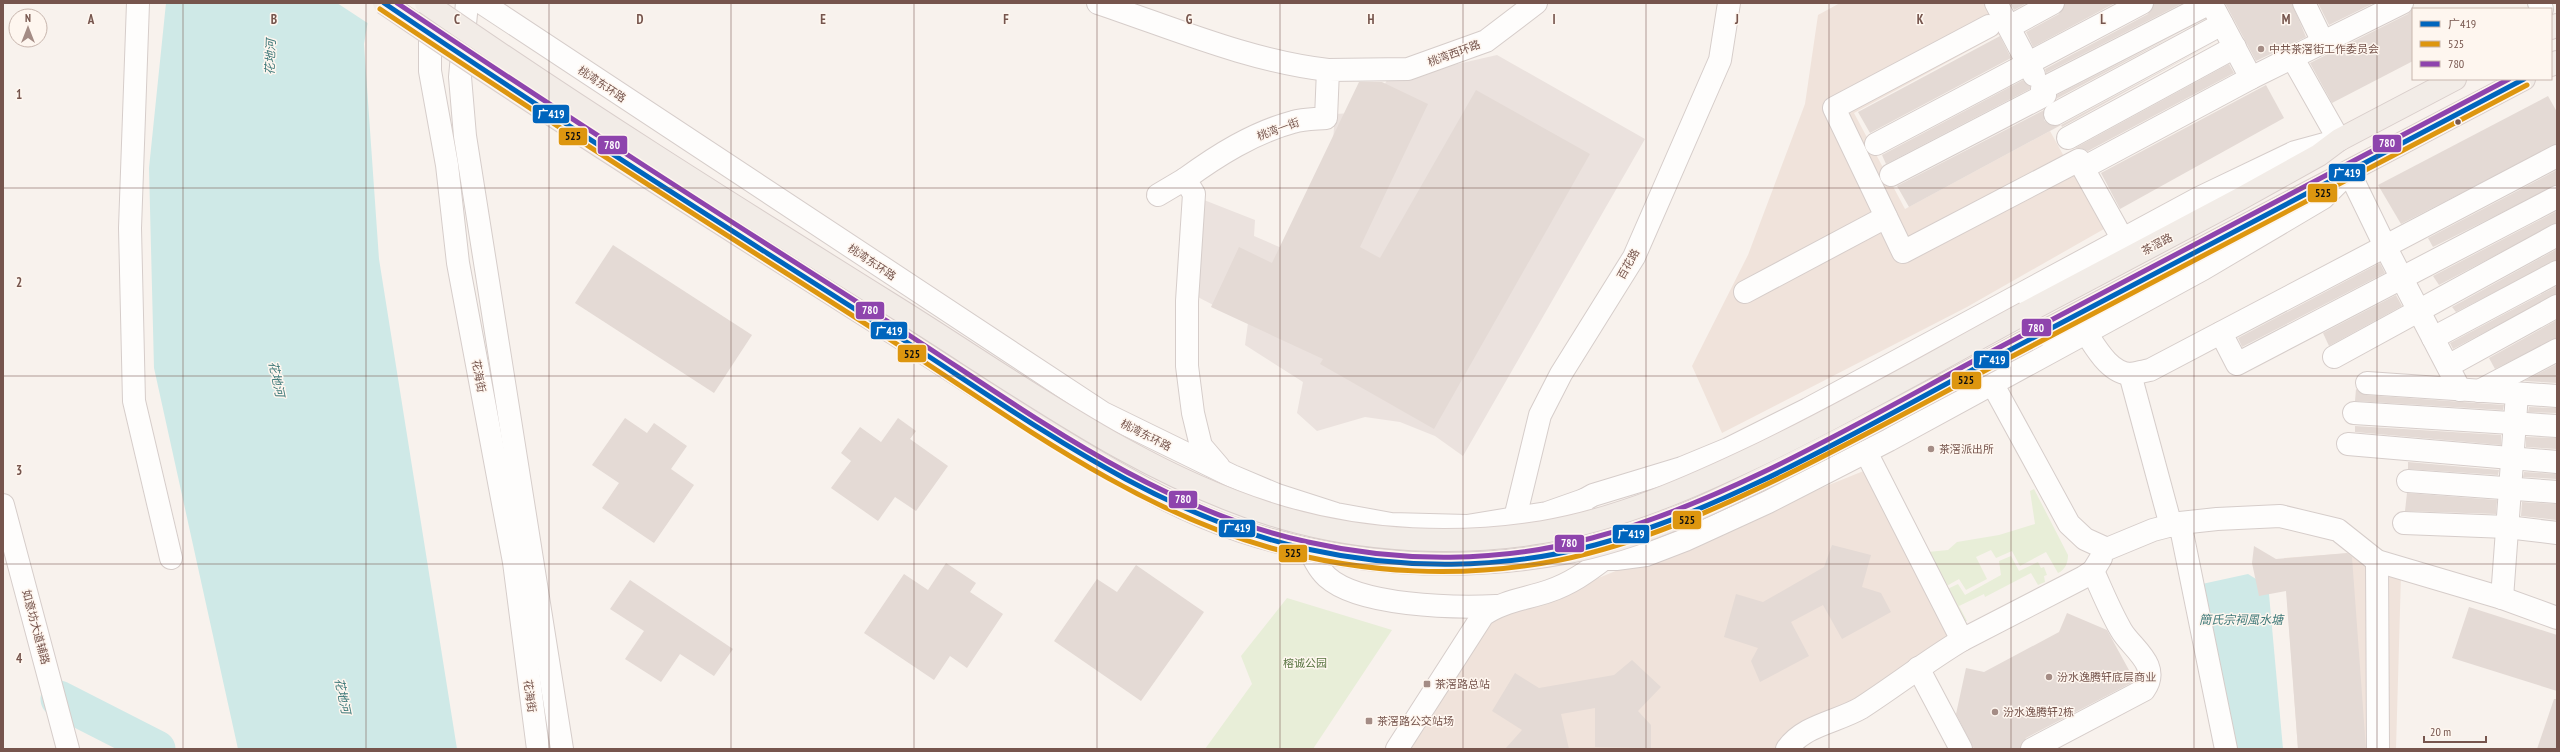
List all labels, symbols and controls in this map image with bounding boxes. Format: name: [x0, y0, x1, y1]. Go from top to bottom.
north arrow: [8, 8, 48, 48]
legend: [2412, 8, 2552, 80]
text: N: [25, 11, 31, 25]
text: A: [87, 11, 95, 28]
text: B: [271, 11, 277, 28]
text: C: [454, 11, 460, 28]
text: D: [637, 11, 644, 28]
text: E: [820, 11, 826, 28]
text: F: [1003, 11, 1009, 28]
text: G: [1186, 11, 1193, 28]
text: H: [1368, 11, 1375, 28]
text: I: [1552, 11, 1556, 28]
text: J: [1734, 11, 1739, 28]
text: K: [1917, 11, 1924, 28]
text: L: [2100, 11, 2106, 28]
text: M: [2282, 11, 2291, 28]
text: 广419: [2448, 16, 2476, 31]
text: 525: [2448, 36, 2464, 51]
water label: 花地河: [262, 37, 278, 75]
street label: 桃湾西环路: [1426, 37, 1482, 69]
place label: 中共茶滘街工作委员会: [2269, 42, 2379, 56]
marker: 中共茶滘街工作委员会: [2256, 44, 2266, 54]
text: 780: [2448, 56, 2464, 71]
street label: 桃湾东环路: [575, 63, 629, 105]
text: 1: [16, 86, 22, 103]
line badge: 广419: [532, 104, 570, 124]
text: 广419: [538, 107, 564, 121]
street label: 桃湾一街: [1255, 115, 1301, 143]
unlabelled marker: [2453, 117, 2463, 127]
line badge: 525: [558, 127, 588, 146]
text: 525: [565, 129, 581, 143]
line badge: 780: [2372, 134, 2402, 153]
line badge: 780: [597, 135, 628, 155]
text: 780: [2379, 136, 2395, 150]
text: 780: [604, 138, 620, 152]
line badge: 广419: [2328, 163, 2366, 182]
text: 广419: [2334, 166, 2360, 180]
line badge: 525: [2307, 183, 2338, 203]
text: 525: [2315, 186, 2331, 200]
street label: 茶滘路: [2139, 230, 2175, 258]
street label: 桃湾东环路: [845, 241, 899, 283]
street label: 百花路: [1614, 246, 1642, 282]
text: 2: [16, 274, 22, 291]
line badge: 780: [855, 301, 885, 320]
text: 780: [862, 303, 878, 317]
line badge: 780: [2021, 318, 2052, 337]
line badge: 广419: [870, 321, 908, 340]
text: 780: [2028, 321, 2044, 335]
text: 广419: [876, 324, 902, 338]
line badge: 525: [897, 344, 927, 363]
text: 525: [904, 347, 920, 361]
line badge: 广419: [1973, 350, 2010, 369]
text: 广419: [1979, 353, 2005, 367]
street label: 花海街: [469, 358, 489, 394]
water label: 花地河: [266, 360, 288, 400]
line badge: 525: [1951, 371, 1982, 390]
text: 525: [1958, 373, 1974, 387]
street label: 桃湾东环路: [1118, 416, 1174, 454]
place label: 茶滘派出所: [1939, 442, 1994, 456]
marker: 茶滘派出所: [1926, 444, 1936, 454]
text: 3: [16, 462, 22, 479]
line badge: 780: [1168, 490, 1198, 509]
text: 780: [1175, 492, 1191, 506]
line badge: 525: [1672, 510, 1702, 530]
text: 525: [1679, 513, 1695, 527]
line badge: 广419: [1218, 519, 1256, 538]
text: 广419: [1224, 521, 1250, 535]
line badge: 广419: [1612, 524, 1650, 544]
text: 广419: [1618, 527, 1644, 541]
line badge: 780: [1554, 534, 1585, 553]
text: 780: [1561, 536, 1577, 550]
line badge: 525: [1278, 544, 1308, 563]
text: 525: [1285, 546, 1301, 560]
street label: 如意坊大道辅路: [19, 588, 53, 666]
water label: 簡氏宗祠風水塘: [2199, 612, 2285, 627]
text: 4: [16, 650, 23, 667]
park label: 榕诚公园: [1283, 656, 1327, 670]
place label: 汾水逸腾轩底层商业: [2057, 670, 2156, 684]
marker: 汾水逸腾轩底层商业: [2044, 672, 2054, 682]
water label: 花地河: [332, 677, 354, 717]
place label: 茶滘路总站: [1435, 677, 1490, 691]
street label: 花海街: [521, 679, 539, 713]
marker: 茶滘路总站: [1422, 679, 1432, 689]
place label: 汾水逸腾轩2栋: [2003, 705, 2074, 719]
marker: 汾水逸腾轩2栋: [1990, 707, 2000, 717]
place label: 茶滘路公交站场: [1377, 714, 1454, 728]
marker: 茶滘路公交站场: [1364, 716, 1374, 726]
scale bar: [2424, 718, 2486, 744]
text: 20 m: [2430, 724, 2451, 739]

